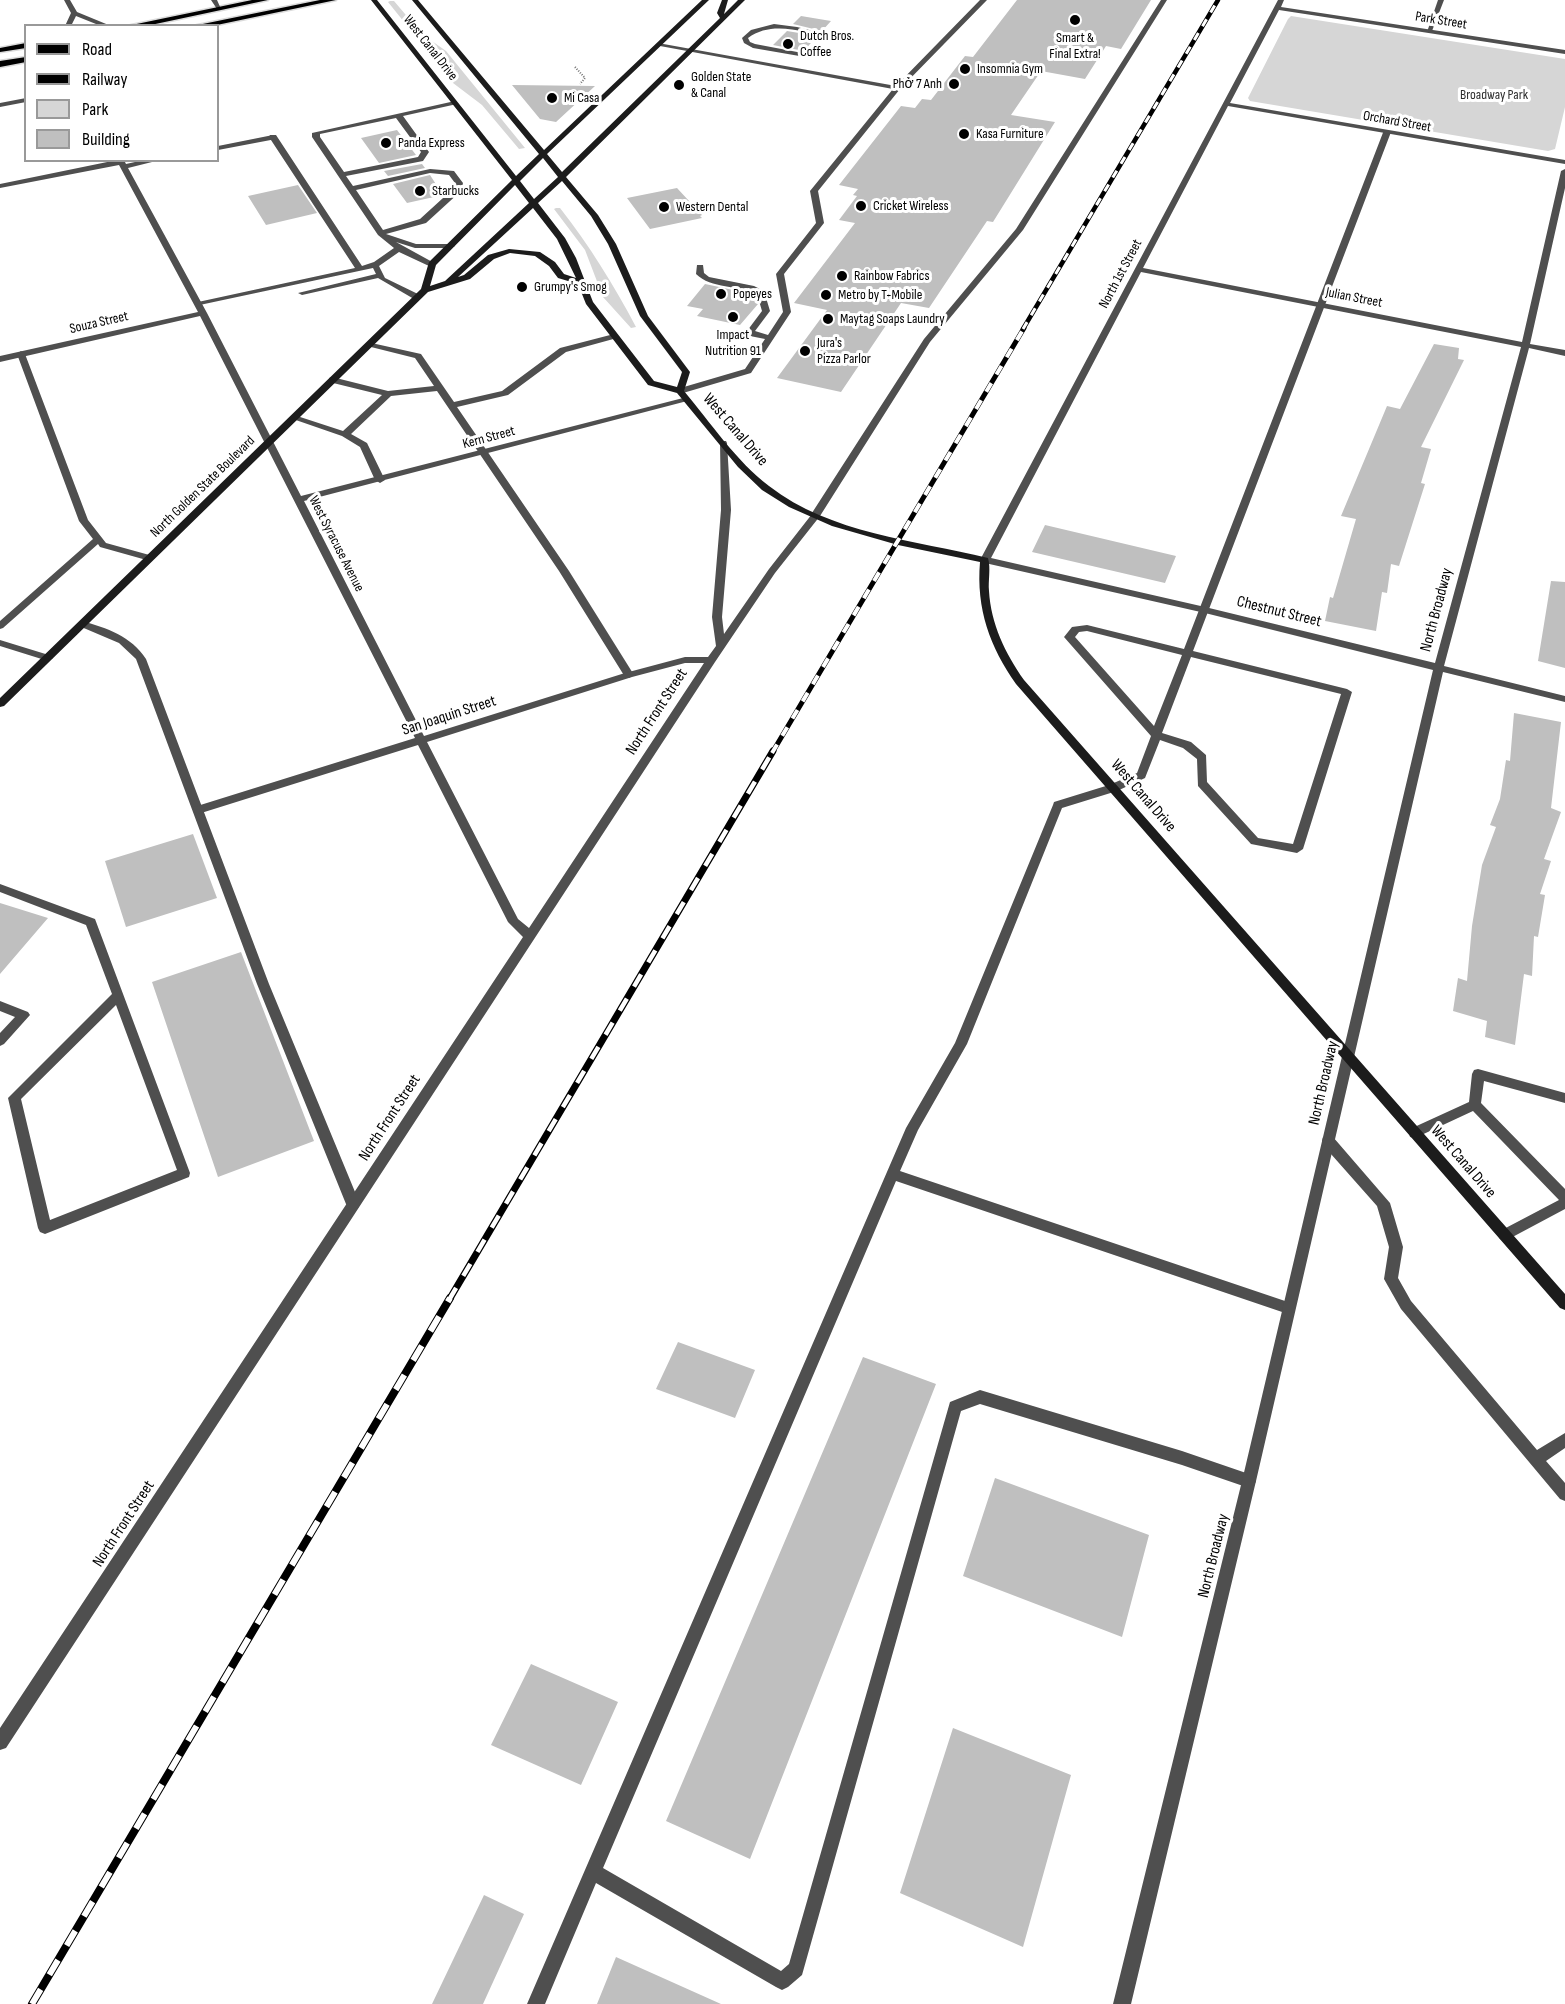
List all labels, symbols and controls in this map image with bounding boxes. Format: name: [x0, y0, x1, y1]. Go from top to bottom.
street label: Park Street: [1414, 9, 1468, 33]
street label: West Canal Drive: [399, 12, 461, 84]
marker: Smart & Final Extra!: [1068, 13, 1082, 27]
legend: [24, 24, 219, 162]
place label: Dutch Bros. Coffee: [800, 28, 854, 60]
place label: Smart & Final Extra!: [1049, 30, 1101, 62]
marker: Dutch Bros. Coffee: [781, 37, 795, 51]
text: Road: [82, 39, 112, 60]
place label: Insomnia Gym: [977, 61, 1043, 77]
marker: Insomnia Gym: [958, 62, 972, 76]
text: Railway: [82, 69, 127, 90]
place label: Golden State & Canal: [691, 69, 751, 102]
place label: Phở 7 Anh: [893, 76, 942, 92]
marker: Phở 7 Anh: [947, 77, 961, 91]
marker: Golden State & Canal: [672, 78, 686, 92]
park label: Broadway Park: [1460, 87, 1528, 103]
place label: Mi Casa: [564, 90, 599, 106]
marker: Mi Casa: [545, 91, 559, 105]
text: Park: [82, 99, 108, 120]
street label: Orchard Street: [1362, 108, 1432, 136]
place label: Kasa Furniture: [976, 126, 1044, 142]
marker: Kasa Furniture: [957, 127, 971, 141]
text: Building: [82, 129, 130, 150]
place label: Panda Express: [398, 135, 465, 151]
marker: Panda Express: [379, 136, 393, 150]
place label: Starbucks: [432, 183, 479, 199]
marker: Starbucks: [413, 184, 427, 198]
place label: Cricket Wireless: [873, 198, 948, 214]
place label: Western Dental: [676, 199, 748, 215]
marker: Cricket Wireless: [854, 199, 868, 213]
marker: Western Dental: [657, 200, 671, 214]
street label: North 1st Street: [1096, 237, 1146, 311]
place label: Rainbow Fabrics: [854, 268, 929, 284]
marker: Rainbow Fabrics: [835, 269, 849, 283]
place label: Grumpy's Smog: [534, 279, 607, 295]
marker: Grumpy's Smog: [515, 280, 529, 294]
street label: Julian Street: [1324, 284, 1384, 312]
place label: Popeyes: [733, 286, 772, 302]
marker: Popeyes: [714, 287, 728, 301]
place label: Metro by T-Mobile: [838, 287, 922, 303]
marker: Metro by T-Mobile: [819, 288, 833, 302]
street label: Souza Street: [68, 308, 130, 338]
marker: Impact Nutrition 91: [726, 310, 740, 324]
place label: Maytag Soaps Laundry: [840, 311, 945, 327]
marker: Maytag Soaps Laundry: [821, 312, 835, 326]
place label: Impact Nutrition 91: [705, 327, 761, 360]
place label: Jura's Pizza Parlor: [817, 335, 871, 368]
marker: Jura's Pizza Parlor: [798, 344, 812, 358]
street label: West Canal Drive: [698, 390, 772, 470]
street label: Kern Street: [461, 423, 517, 453]
street label: North Golden State Boulevard: [147, 433, 259, 541]
street label: West Syracuse Avenue: [305, 493, 367, 595]
street label: North Broadway: [1417, 566, 1457, 654]
street label: Chestnut Street: [1235, 592, 1323, 632]
street label: North Front Street: [622, 665, 692, 759]
street label: San Joaquin Street: [399, 692, 499, 740]
street label: West Canal Drive: [1106, 756, 1180, 836]
street label: North Broadway: [1305, 1039, 1343, 1127]
street label: North Front Street: [355, 1071, 425, 1165]
street label: West Canal Drive: [1426, 1122, 1500, 1202]
street label: North Front Street: [89, 1477, 159, 1571]
street label: North Broadway: [1194, 1512, 1234, 1600]

